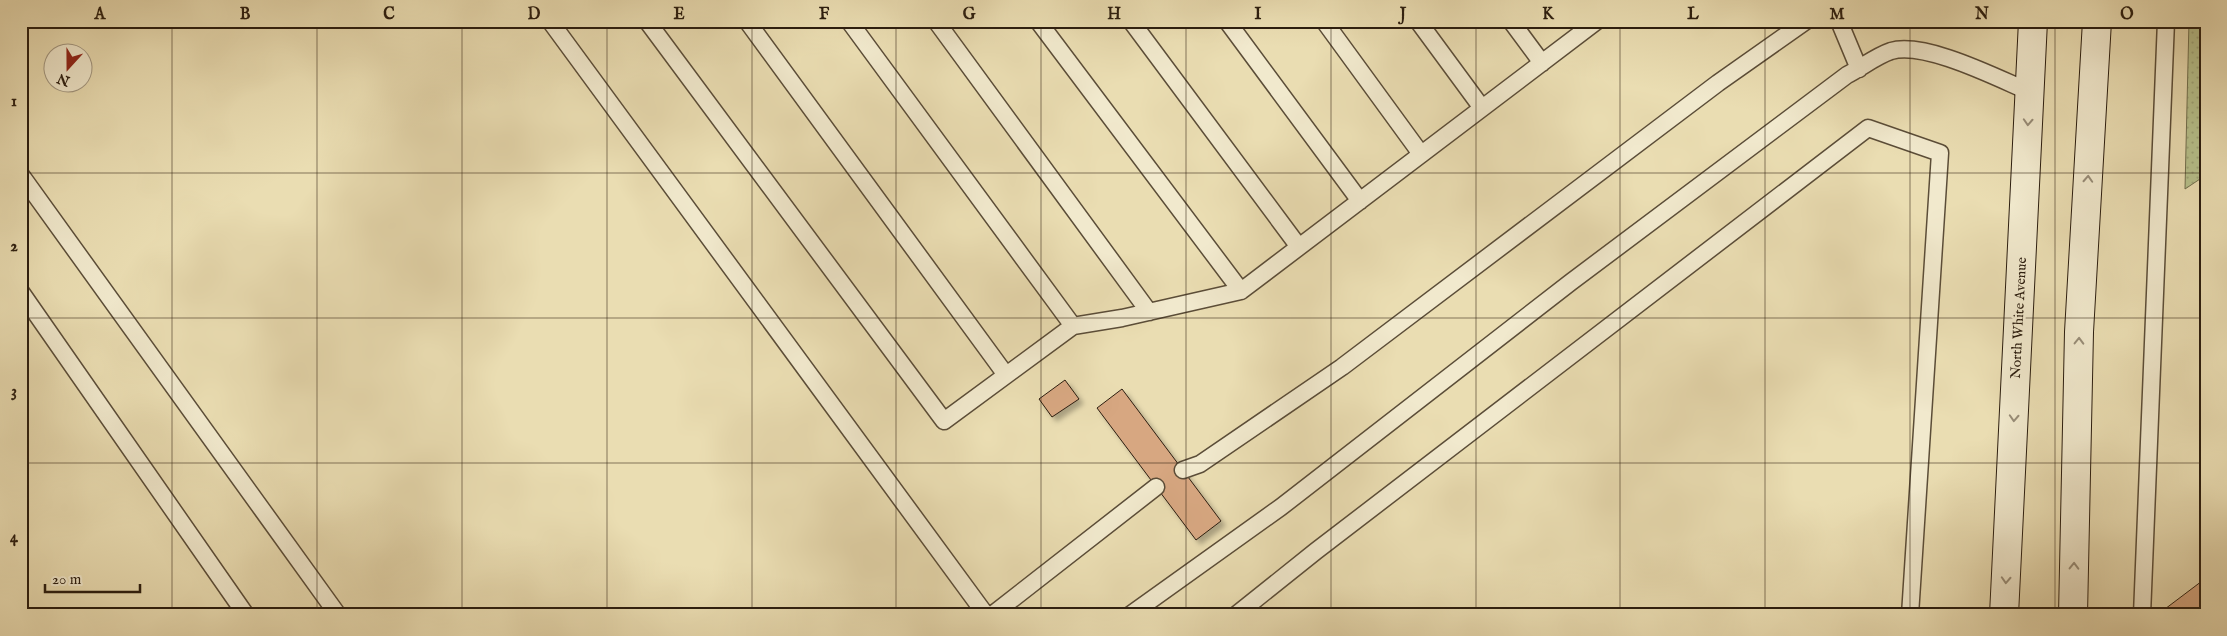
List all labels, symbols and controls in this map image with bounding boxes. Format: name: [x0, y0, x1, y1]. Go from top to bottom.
text: A: [94, 5, 107, 25]
text: B: [240, 5, 251, 25]
text: C: [383, 5, 395, 25]
text: D: [528, 5, 541, 25]
text: E: [673, 5, 685, 25]
text: F: [819, 5, 830, 25]
text: G: [963, 5, 976, 25]
text: H: [1107, 5, 1121, 25]
text: I: [1255, 5, 1262, 25]
text: J: [1398, 5, 1407, 25]
text: K: [1542, 5, 1555, 25]
text: L: [1687, 5, 1699, 25]
text: M: [1829, 5, 1845, 25]
text: N: [1974, 5, 1989, 25]
text: O: [2120, 5, 2134, 25]
north arrow: [42, 42, 92, 92]
text: N: [55, 69, 74, 90]
text: 1: [11, 92, 17, 112]
one-way arrow: [2023, 119, 2034, 127]
one-way arrow: [2082, 175, 2093, 183]
text: 2: [10, 237, 18, 257]
street label: North White Avenue: [2007, 256, 2031, 379]
one-way arrow: [2074, 337, 2084, 344]
text: 3: [11, 382, 17, 402]
one-way arrow: [2008, 414, 2019, 422]
text: 4: [10, 528, 19, 548]
scale bar: [45, 561, 140, 593]
one-way arrow: [2069, 562, 2079, 570]
text: 20 m: [52, 570, 82, 589]
one-way arrow: [2000, 576, 2011, 584]

